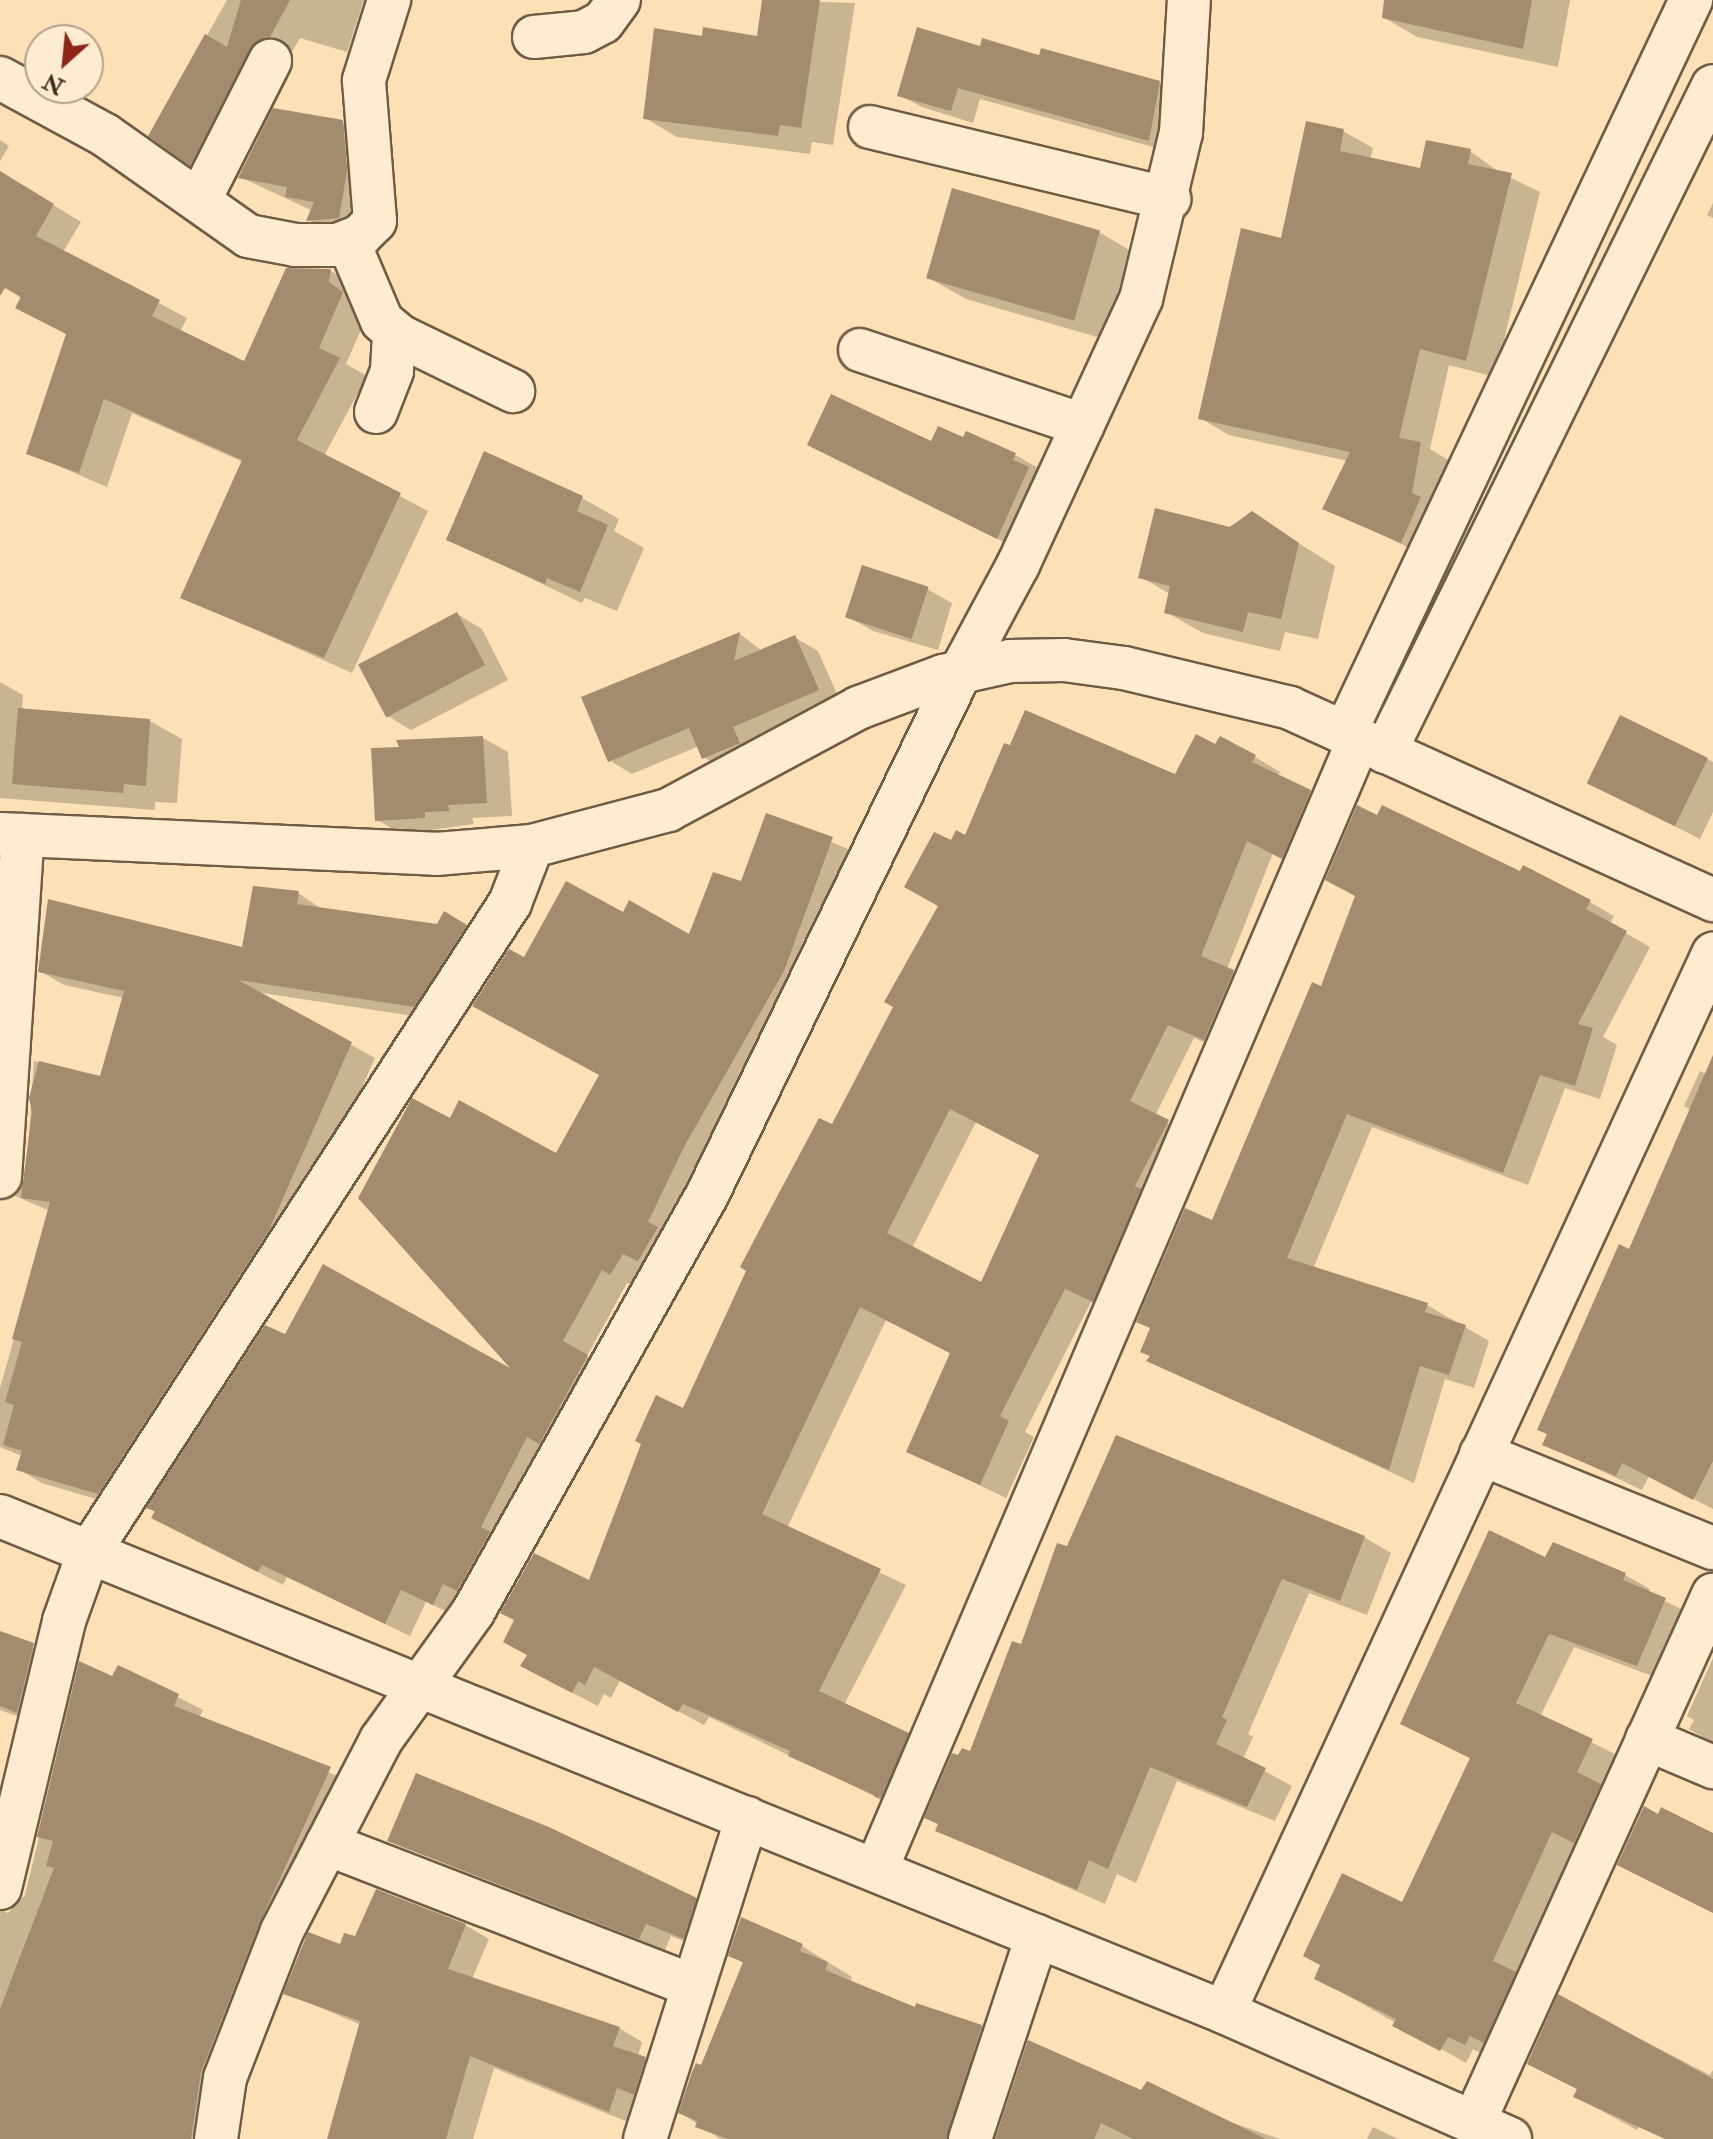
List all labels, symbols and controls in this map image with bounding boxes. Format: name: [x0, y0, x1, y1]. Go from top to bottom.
north arrow: [24, 24, 104, 104]
text: N: [39, 67, 69, 101]

